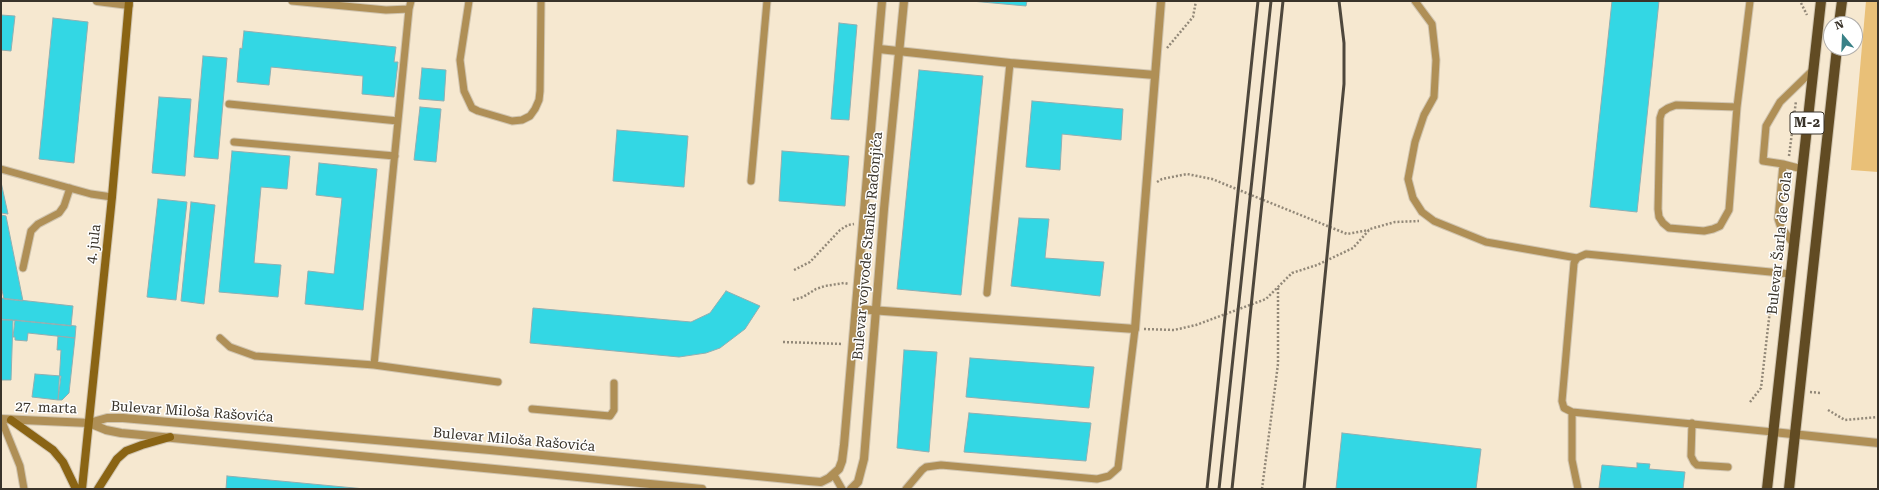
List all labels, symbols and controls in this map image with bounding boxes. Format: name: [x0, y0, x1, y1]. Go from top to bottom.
north arrow: [1823, 16, 1863, 56]
text: N: [1833, 18, 1845, 33]
road number: M-2: [1790, 112, 1824, 134]
street label: Bulevar vojvode Stanka Radonjića: [850, 131, 886, 361]
street label: Bulevar Šarla de Gola: [1764, 171, 1796, 315]
street label: 4. jula: [83, 223, 105, 265]
street label: Bulevar Miloša Rašovića: [110, 398, 274, 426]
street label: 27. marta: [15, 399, 77, 417]
street label: Bulevar Miloša Rašovića: [432, 425, 596, 455]

